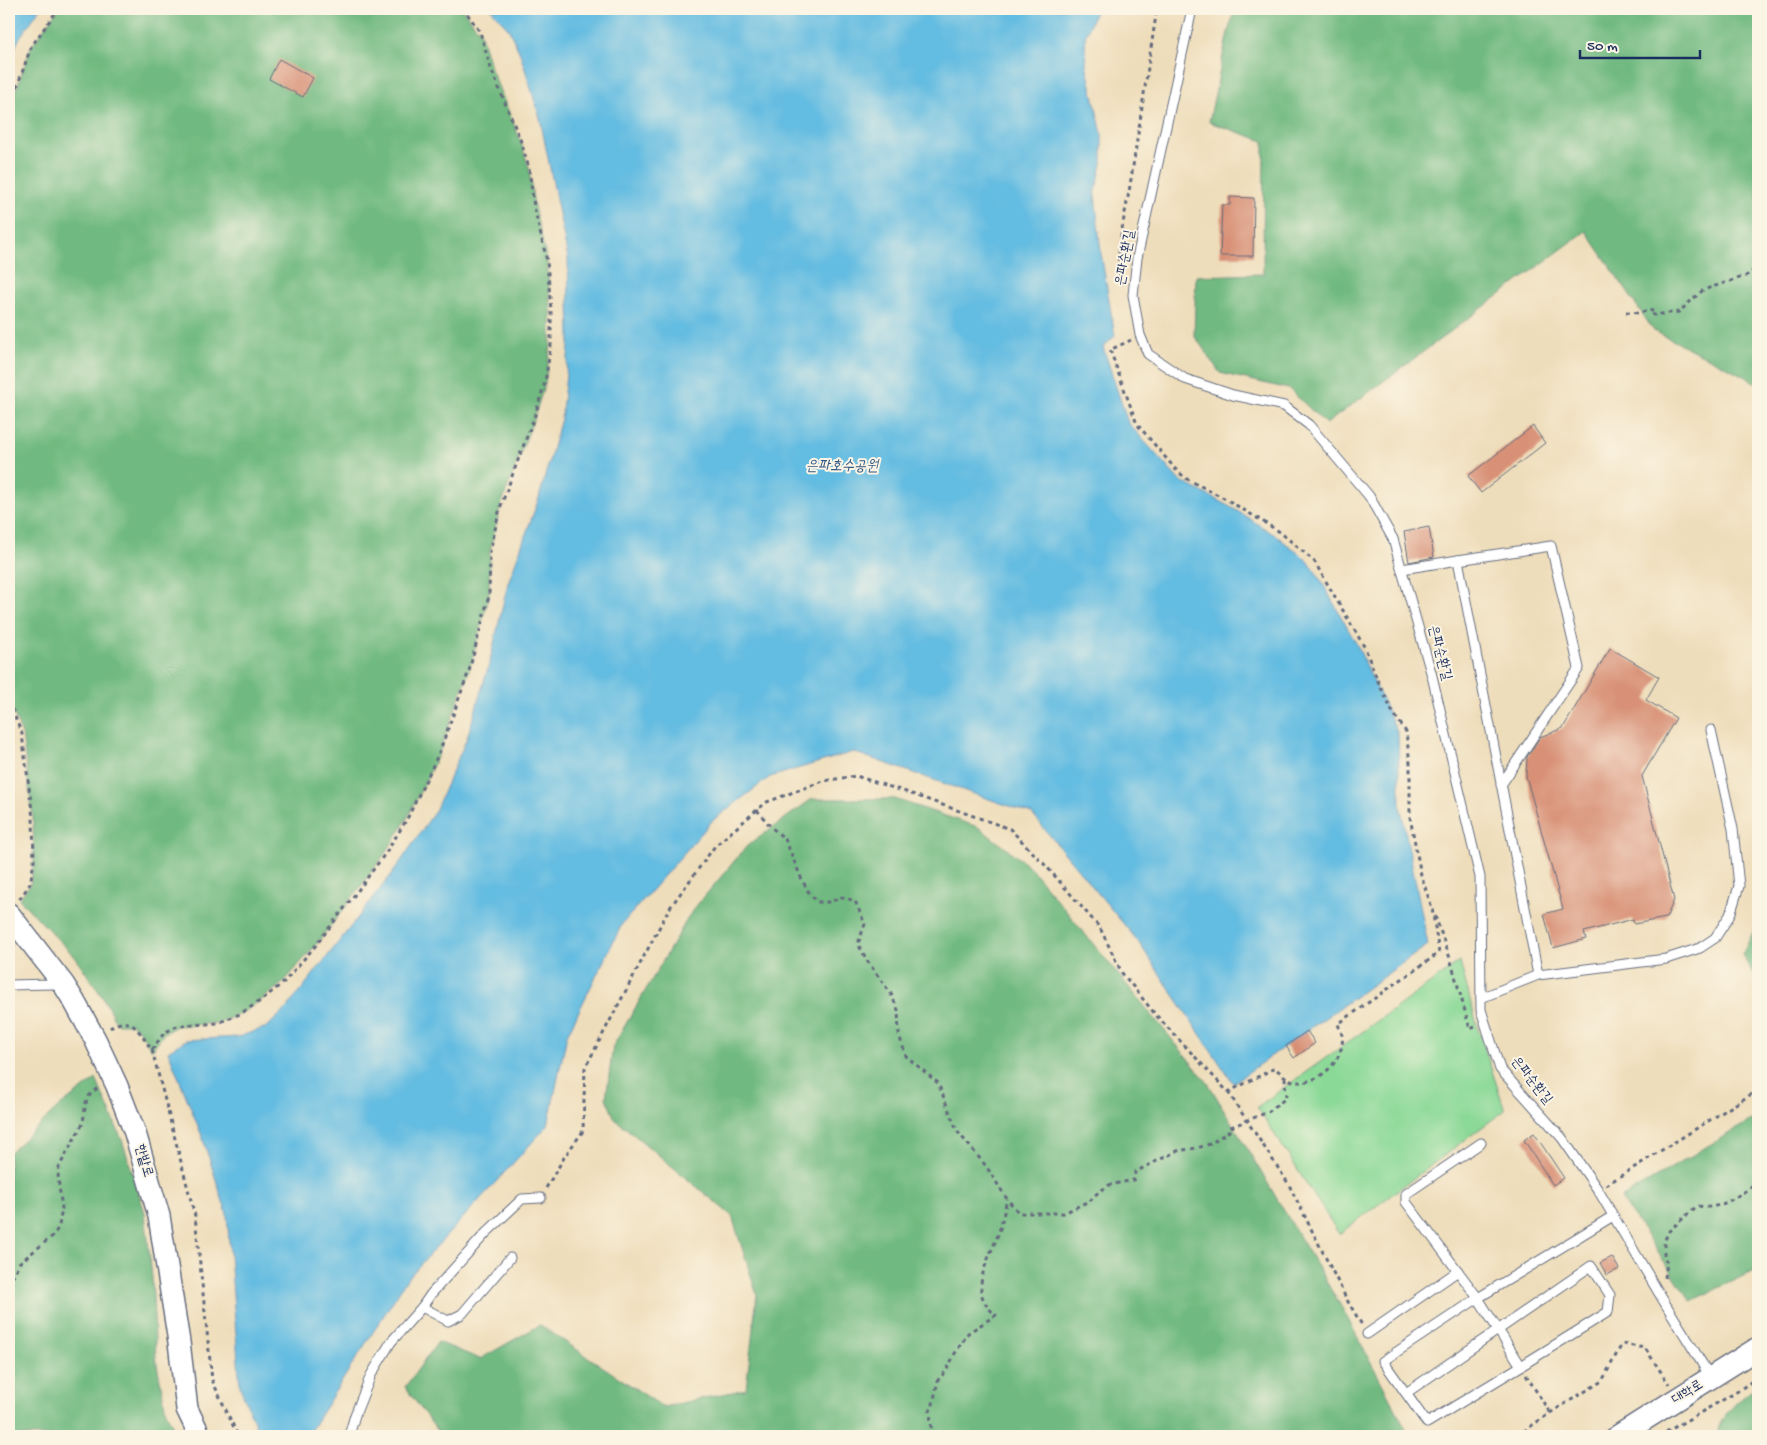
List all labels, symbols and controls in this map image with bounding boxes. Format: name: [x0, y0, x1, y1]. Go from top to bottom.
scale bar: [1580, 28, 1700, 60]
text: 50 m: [1587, 38, 1618, 56]
street label: 은파순환길: [1113, 228, 1139, 287]
water label: 은파호수공원: [806, 458, 880, 476]
street label: 은파순환길: [1424, 624, 1455, 683]
street label: 은파순환길: [1507, 1054, 1556, 1109]
street label: 한밭로: [130, 1142, 156, 1180]
street label: 대학로: [1669, 1377, 1707, 1409]

